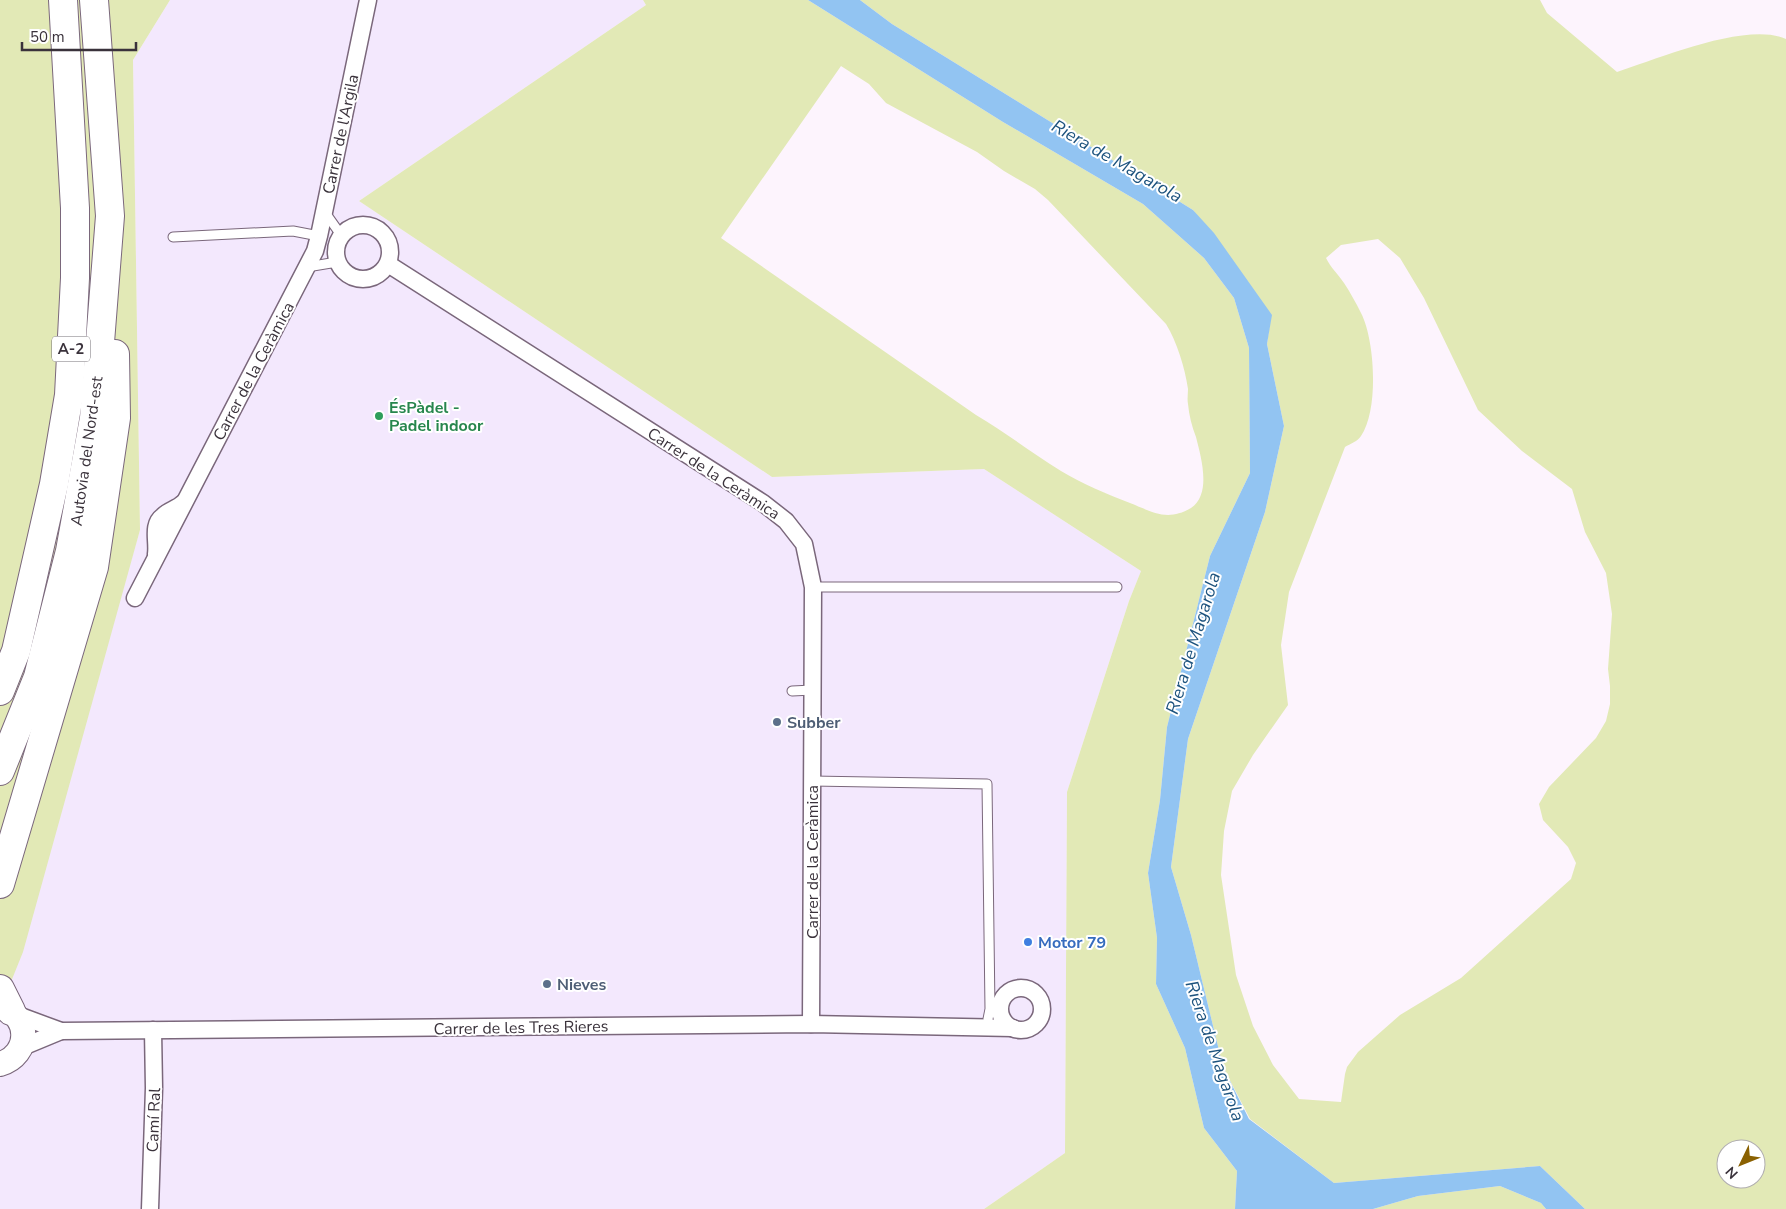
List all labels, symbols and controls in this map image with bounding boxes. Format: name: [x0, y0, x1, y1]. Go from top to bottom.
scale bar: [22, 20, 136, 52]
text: 50 m: [30, 27, 65, 47]
street label: Carrer de l'Argila: [318, 72, 364, 196]
water label: Riera de Magarola: [1047, 114, 1187, 208]
street label: Carrer de la Ceràmica: [208, 298, 300, 445]
road number: A-2: [52, 336, 90, 362]
street label: Autovia del Nord-est: [66, 375, 108, 527]
place label: ÉsPàdel - Padel indoor: [389, 397, 484, 437]
marker: ÉsPàdel - Padel indoor: [373, 410, 385, 422]
street label: Carrer de la Ceràmica: [643, 423, 784, 525]
water label: Riera de Magarola: [1160, 569, 1226, 717]
place label: Subber: [787, 712, 841, 734]
marker: Subber: [771, 716, 783, 728]
street label: Carrer de la Ceràmica: [802, 785, 824, 939]
place label: Motor 79: [1038, 932, 1106, 954]
marker: Motor 79: [1022, 936, 1034, 948]
place label: Nieves: [557, 974, 607, 996]
water label: Riera de Magarola: [1180, 977, 1250, 1125]
marker: Nieves: [541, 978, 553, 990]
street label: Carrer de les Tres Rieres: [433, 1015, 609, 1041]
street label: Camí Ral: [142, 1087, 166, 1153]
north arrow: [1716, 1139, 1766, 1189]
text: N: [1721, 1162, 1742, 1183]

